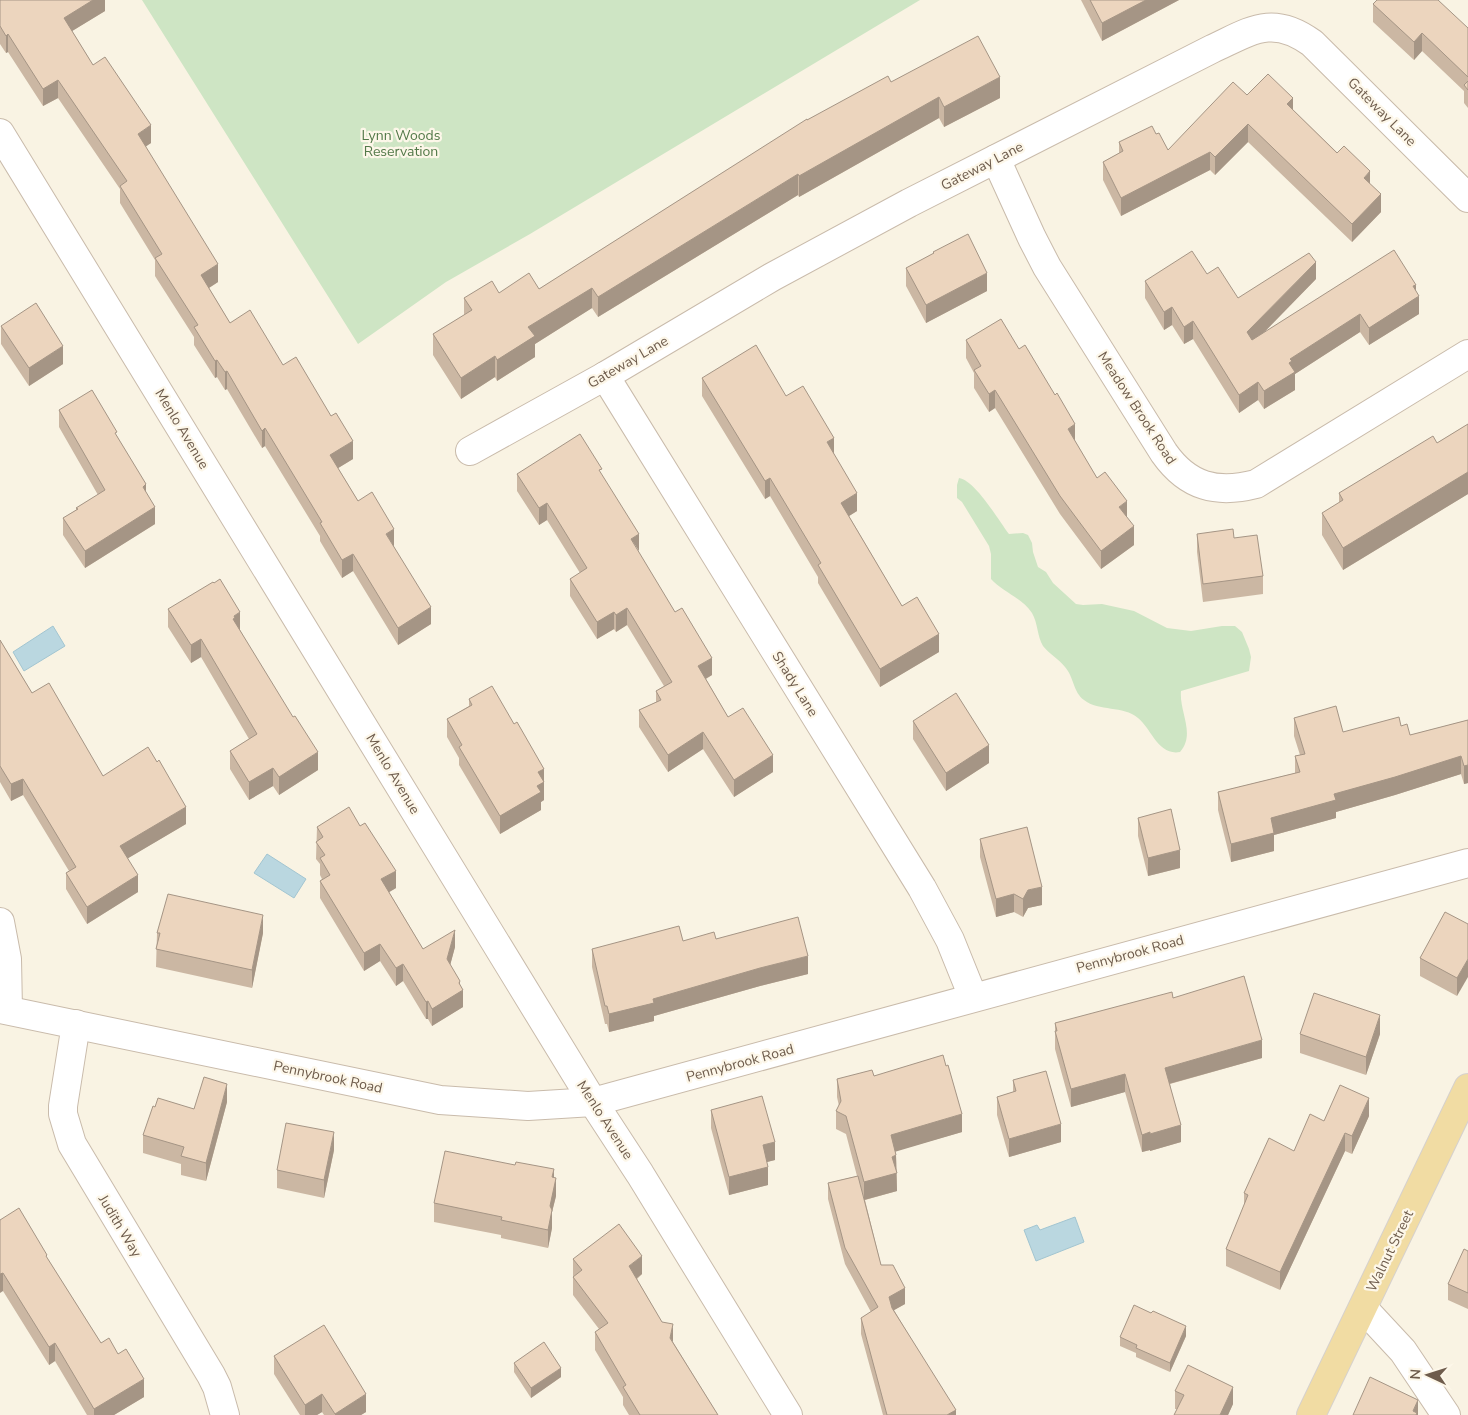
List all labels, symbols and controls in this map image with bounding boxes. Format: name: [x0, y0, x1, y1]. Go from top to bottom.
street label: Gateway Lane: [1343, 73, 1421, 151]
park label: Lynn Woods Reservation: [362, 126, 441, 161]
street label: Gateway Lane: [938, 137, 1026, 195]
street label: Gateway Lane: [584, 331, 672, 393]
street label: Meadow Brook Road: [1093, 348, 1181, 468]
street label: Menlo Avenue: [151, 385, 213, 473]
street label: Shady Lane: [768, 648, 822, 720]
street label: Menlo Avenue: [362, 730, 424, 818]
street label: Pennybrook Road: [1074, 930, 1186, 978]
street label: Pennybrook Road: [684, 1039, 796, 1087]
street label: Pennybrook Road: [272, 1056, 384, 1098]
street label: Menlo Avenue: [572, 1077, 638, 1163]
street label: Judith Way: [93, 1190, 146, 1261]
street label: Walnut Street: [1362, 1207, 1418, 1295]
north arrow: [1403, 1350, 1453, 1400]
text: N: [1406, 1368, 1425, 1380]

